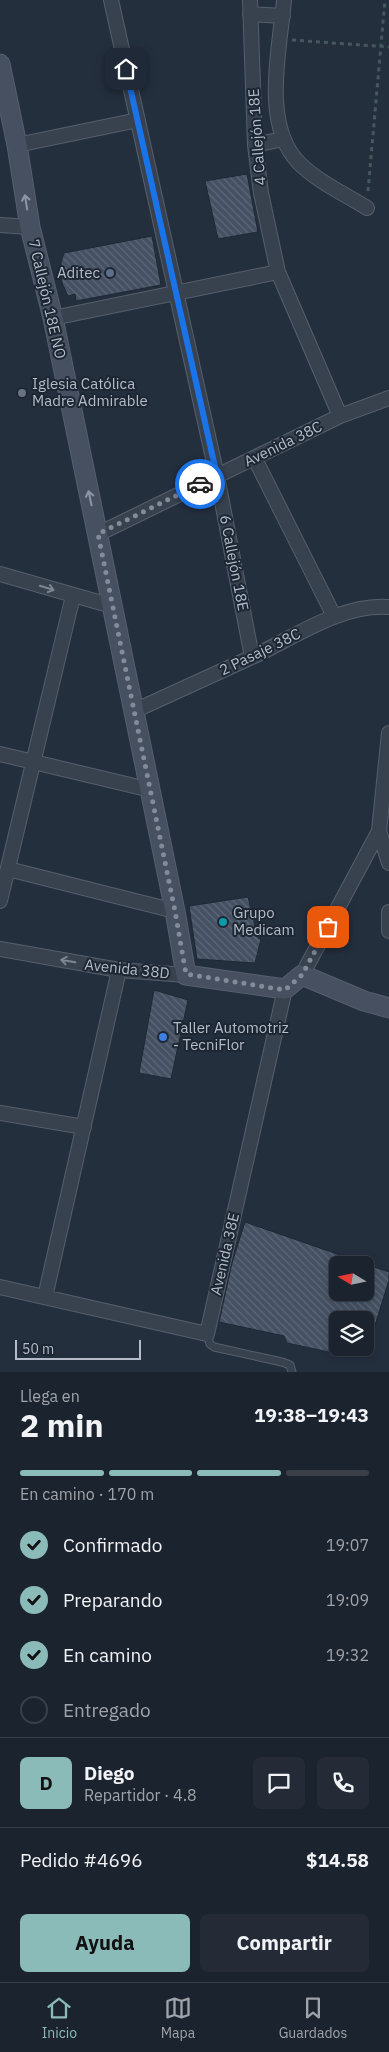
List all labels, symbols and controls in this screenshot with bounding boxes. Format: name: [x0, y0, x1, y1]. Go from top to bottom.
pin: [105, 48, 147, 90]
icon: home: [112, 55, 140, 83]
street label: 4 Callejón 18E: [244, 88, 269, 186]
one-way arrow: [21, 195, 31, 211]
street label: 7 Callejón 18E NO: [25, 237, 70, 360]
place label: Aditec: [57, 263, 100, 282]
marker: Aditec: [104, 267, 116, 279]
place label: Iglesia Católica Madre Admirable: [32, 374, 148, 410]
marker: Iglesia Católica Madre Admirable: [16, 387, 28, 399]
street label: Avenida 38C: [241, 416, 325, 471]
courier: [175, 459, 225, 509]
icon: car: [186, 470, 214, 498]
one-way arrow: [85, 490, 94, 506]
street label: 6 Callejón 18E: [216, 513, 253, 612]
one-way arrow: [38, 584, 54, 594]
street label: 2 Pasaje 38C: [216, 624, 303, 679]
place label: Grupo Medicam: [233, 903, 295, 939]
pin: [307, 906, 349, 948]
icon: bag: [314, 913, 342, 941]
marker: Grupo Medicam: [217, 916, 229, 928]
street label: Avenida 38D: [84, 955, 171, 982]
one-way arrow: [61, 956, 77, 966]
place label: Taller Automotriz - TecniFlor: [173, 1018, 289, 1054]
marker: Taller Automotriz - TecniFlor: [157, 1031, 169, 1043]
street label: Avenida 38E: [206, 1211, 243, 1297]
north arrow: [329, 1256, 374, 1301]
map controls: [329, 1256, 374, 1356]
button: layers: [329, 1311, 374, 1356]
scale bar: [15, 1337, 141, 1360]
text: 50 m: [22, 1340, 54, 1358]
text: Llega en: [20, 1386, 80, 1406]
text: 19:38–19:43: [254, 1403, 369, 1427]
text: 2 min: [20, 1404, 104, 1446]
text: En camino · 170 m: [20, 1484, 154, 1504]
icon: check: [20, 1531, 48, 1559]
text: Confirmado: [63, 1533, 162, 1557]
text: 19:07: [326, 1535, 369, 1555]
icon: check: [20, 1586, 48, 1614]
text: Preparando: [63, 1588, 162, 1612]
text: 19:09: [326, 1590, 369, 1610]
icon: check: [20, 1641, 48, 1669]
text: En camino: [63, 1643, 152, 1667]
text: 19:32: [326, 1645, 369, 1665]
text: Entregado: [63, 1698, 151, 1722]
button: chat: [253, 1757, 305, 1809]
button: phone: [317, 1757, 369, 1809]
text: Diego: [84, 1761, 134, 1785]
text: D: [39, 1771, 53, 1795]
text: Repartidor · 4.8: [84, 1785, 197, 1805]
text: Pedido #4696: [20, 1848, 143, 1872]
text: $14.58: [306, 1848, 369, 1872]
button: Ayuda: [20, 1914, 190, 1972]
button: Compartir: [200, 1914, 369, 1972]
tab: Inicio: [42, 1994, 77, 2042]
tab: Mapa: [161, 1994, 195, 2042]
tab: Guardados: [279, 1994, 347, 2042]

